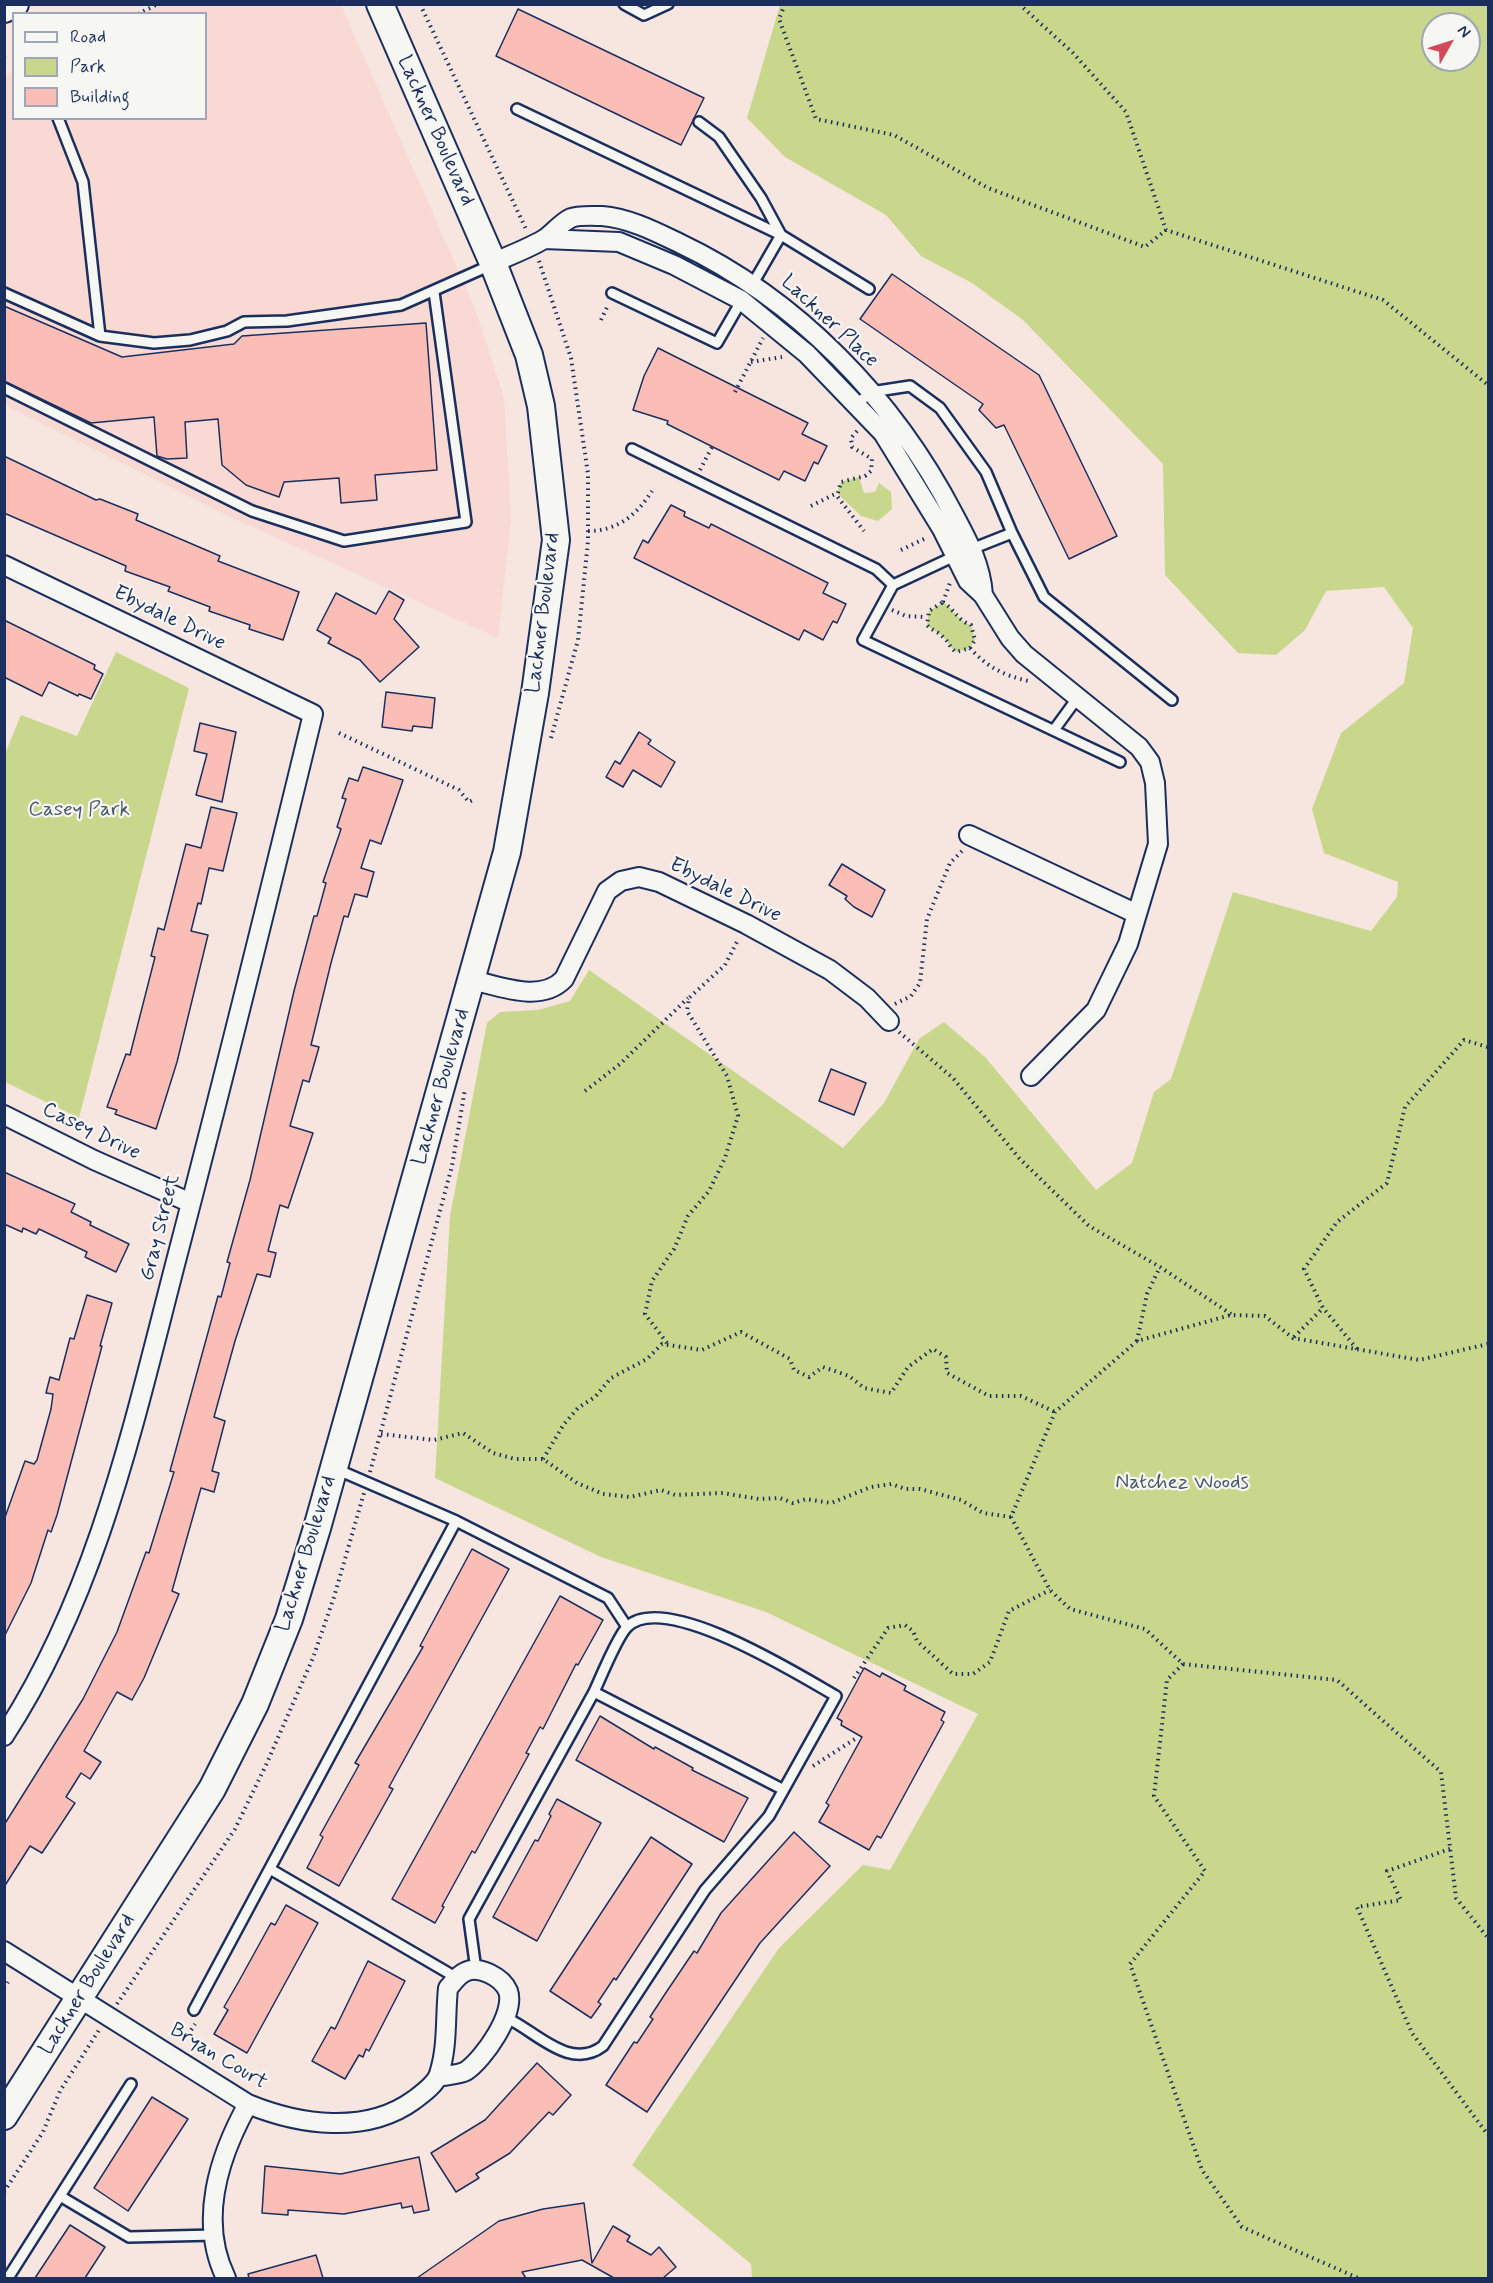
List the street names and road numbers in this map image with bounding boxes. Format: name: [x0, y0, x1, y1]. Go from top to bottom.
street label: Lackner Boulevard: [391, 52, 479, 210]
street label: Lackner Place: [775, 270, 883, 374]
street label: Lackner Boulevard: [522, 531, 566, 695]
street label: Ebydale Drive: [109, 581, 229, 657]
street label: Ebydale Drive: [665, 853, 785, 929]
street label: Lackner Boulevard: [408, 1006, 476, 1168]
street label: Casey Drive: [38, 1097, 144, 1167]
street label: Gray Street: [136, 1172, 186, 1284]
street label: Lackner Boulevard: [271, 1473, 343, 1635]
street label: Lackner Boulevard: [34, 1910, 142, 2060]
street label: Bryan Court: [165, 2018, 271, 2096]

